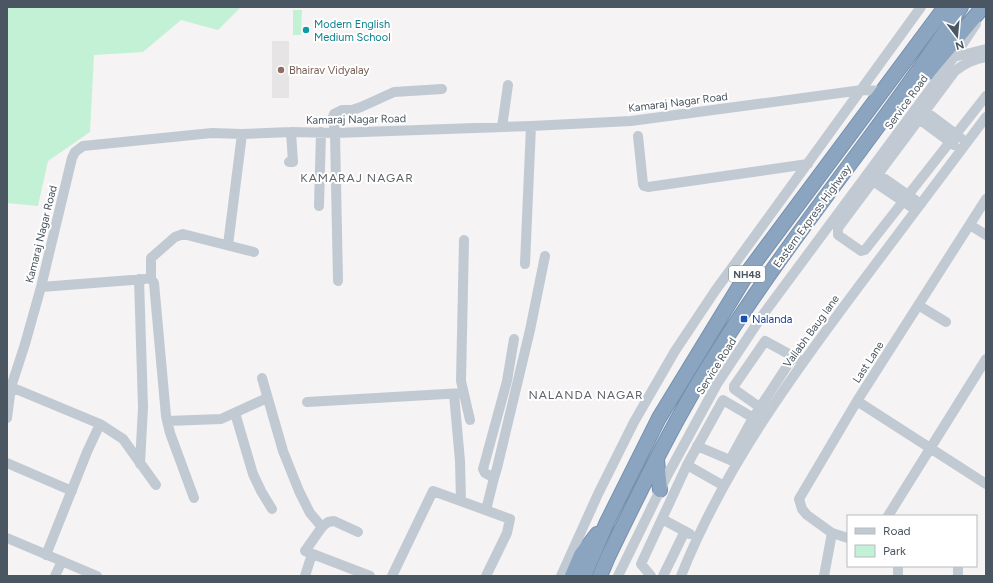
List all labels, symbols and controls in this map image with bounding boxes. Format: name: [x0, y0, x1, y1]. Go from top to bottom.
north arrow: [937, 16, 977, 56]
place label: Modern English Medium School: [314, 18, 391, 44]
marker: Modern English Medium School: [301, 25, 311, 35]
text: N: [954, 38, 966, 53]
place label: Bhairav Vidyalay: [289, 64, 370, 77]
marker: Bhairav Vidyalay: [276, 65, 286, 75]
street label: Service Road: [882, 72, 931, 132]
street label: Kamaraj Nagar Road: [628, 90, 729, 115]
street label: Kamaraj Nagar Road: [306, 112, 406, 127]
street label: Eastern Express Highway: [771, 162, 854, 270]
district label: KAMARAJ NAGAR: [300, 171, 414, 185]
street label: Kamaraj Nagar Road: [23, 184, 60, 284]
road number: NH48: [729, 266, 765, 282]
street label: Vallabh Baug lane: [781, 293, 842, 370]
place label: Nalanda: [752, 313, 792, 326]
marker: Nalanda: [739, 314, 749, 324]
street label: Service Road: [694, 335, 739, 397]
street label: Last Lane: [850, 339, 887, 385]
district label: NALANDA NAGAR: [528, 388, 644, 402]
legend: [847, 515, 977, 567]
text: Road: [883, 524, 911, 538]
text: Park: [883, 544, 906, 558]

